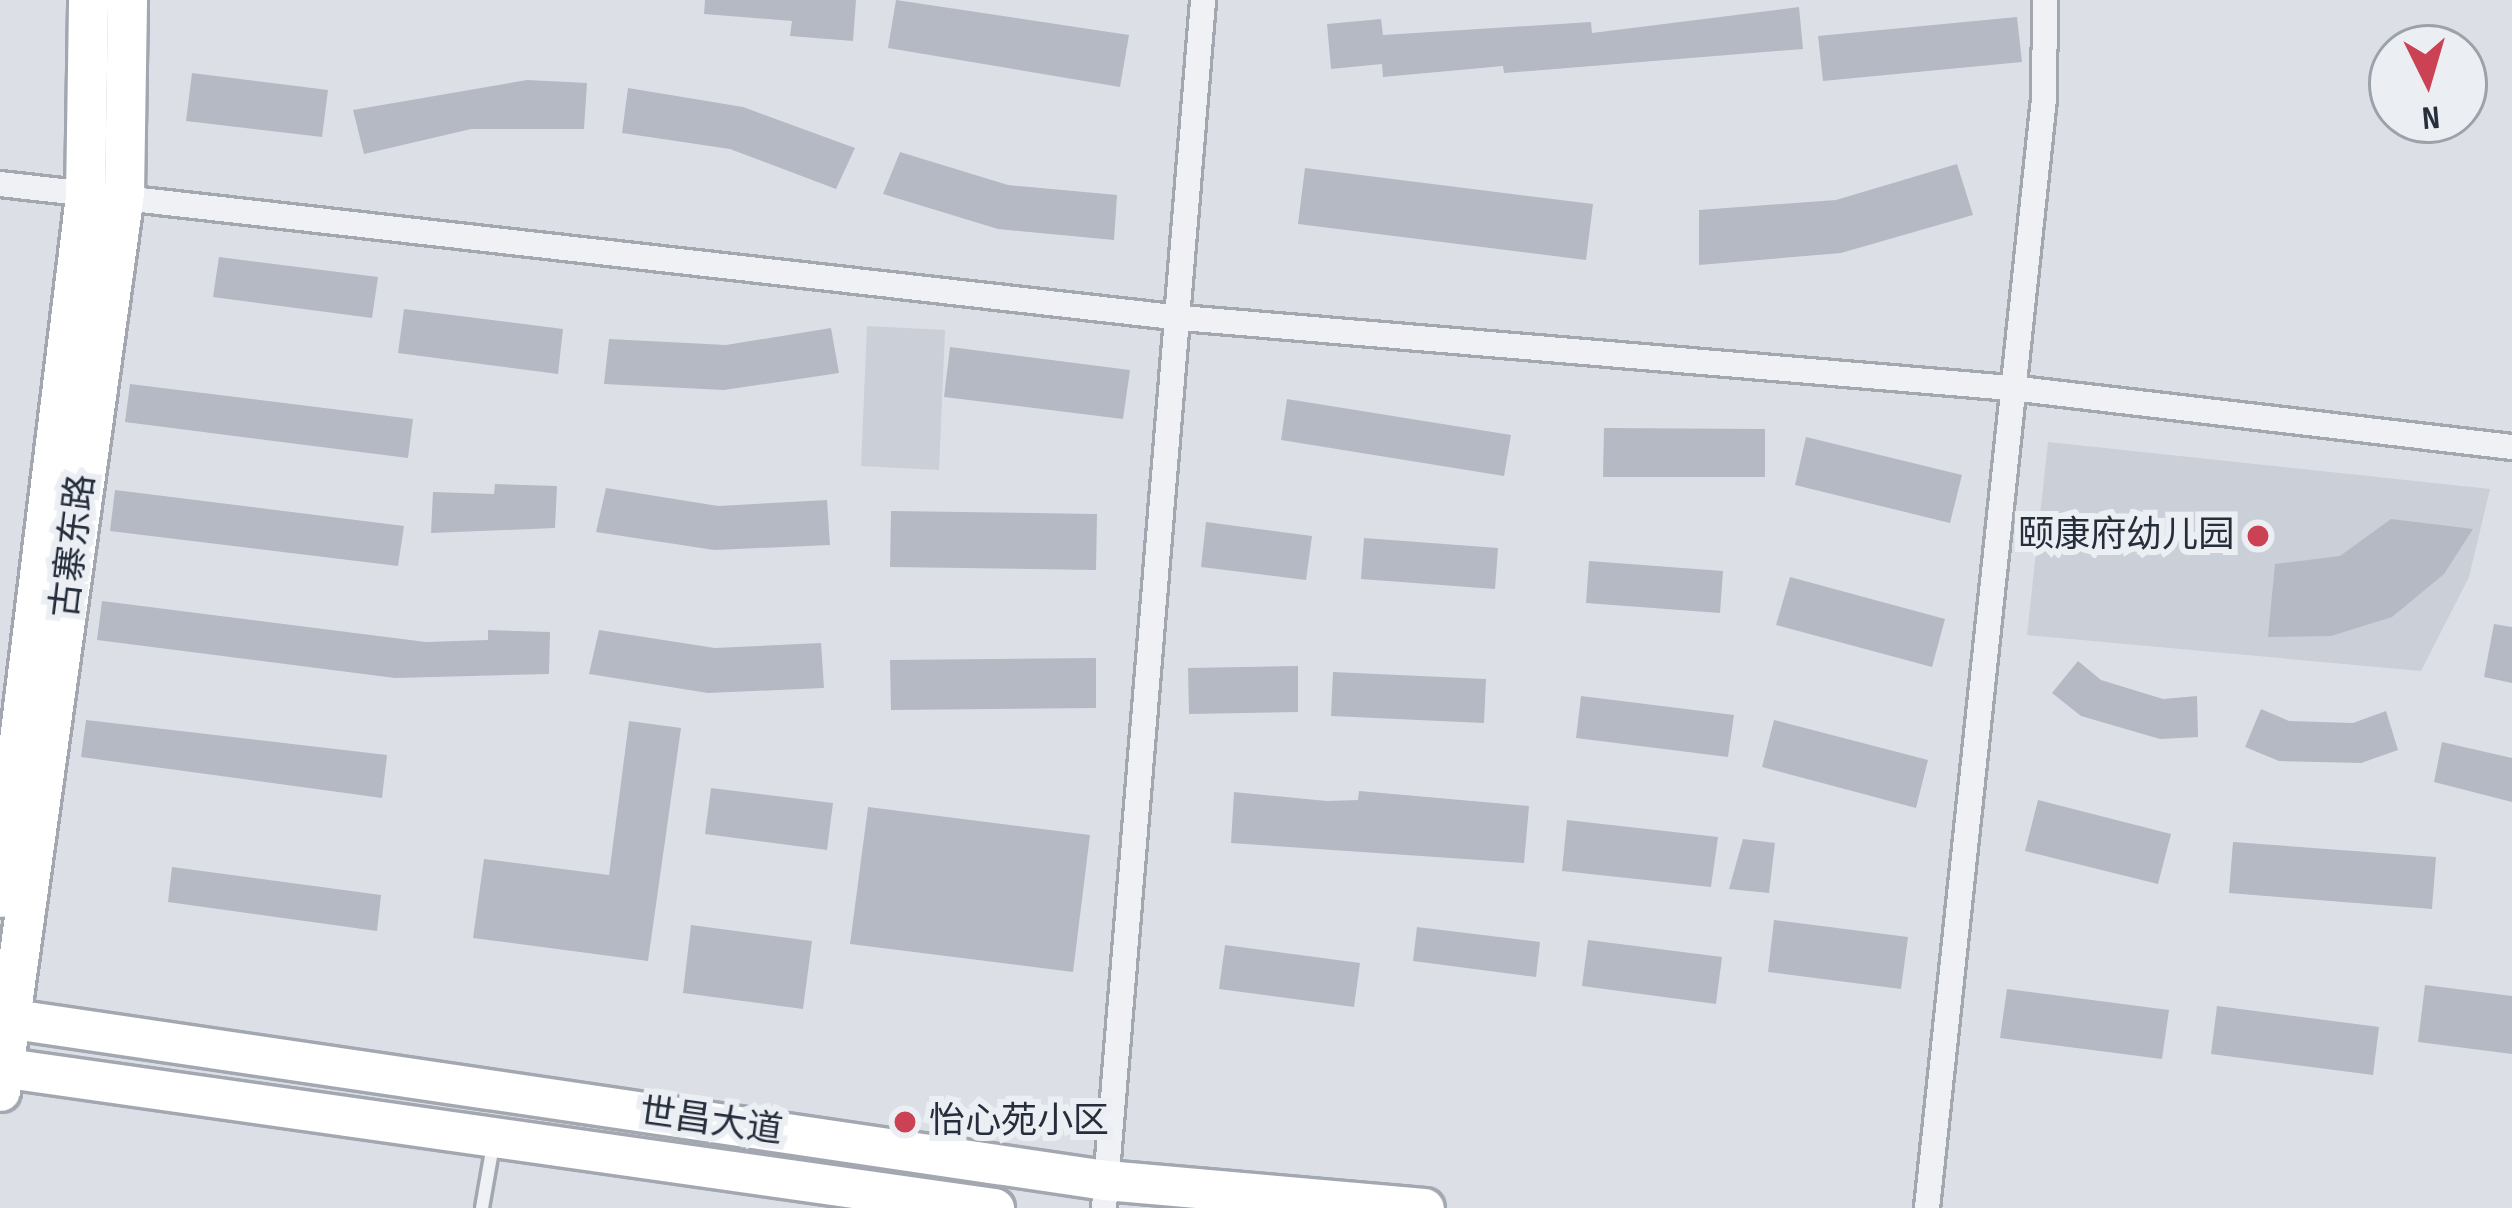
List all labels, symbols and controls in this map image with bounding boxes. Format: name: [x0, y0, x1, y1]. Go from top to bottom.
north arrow: [2368, 24, 2488, 144]
text: N: [2420, 96, 2441, 138]
street label: 古寨东路: [44, 472, 104, 620]
place label: 颐康府幼儿园: [2018, 514, 2234, 558]
marker: 颐康府幼儿园: [2245, 523, 2271, 549]
street label: 世昌大道: [637, 1091, 785, 1153]
place label: 怡心苑小区: [929, 1100, 1109, 1144]
marker: 怡心苑小区: [892, 1109, 918, 1135]

